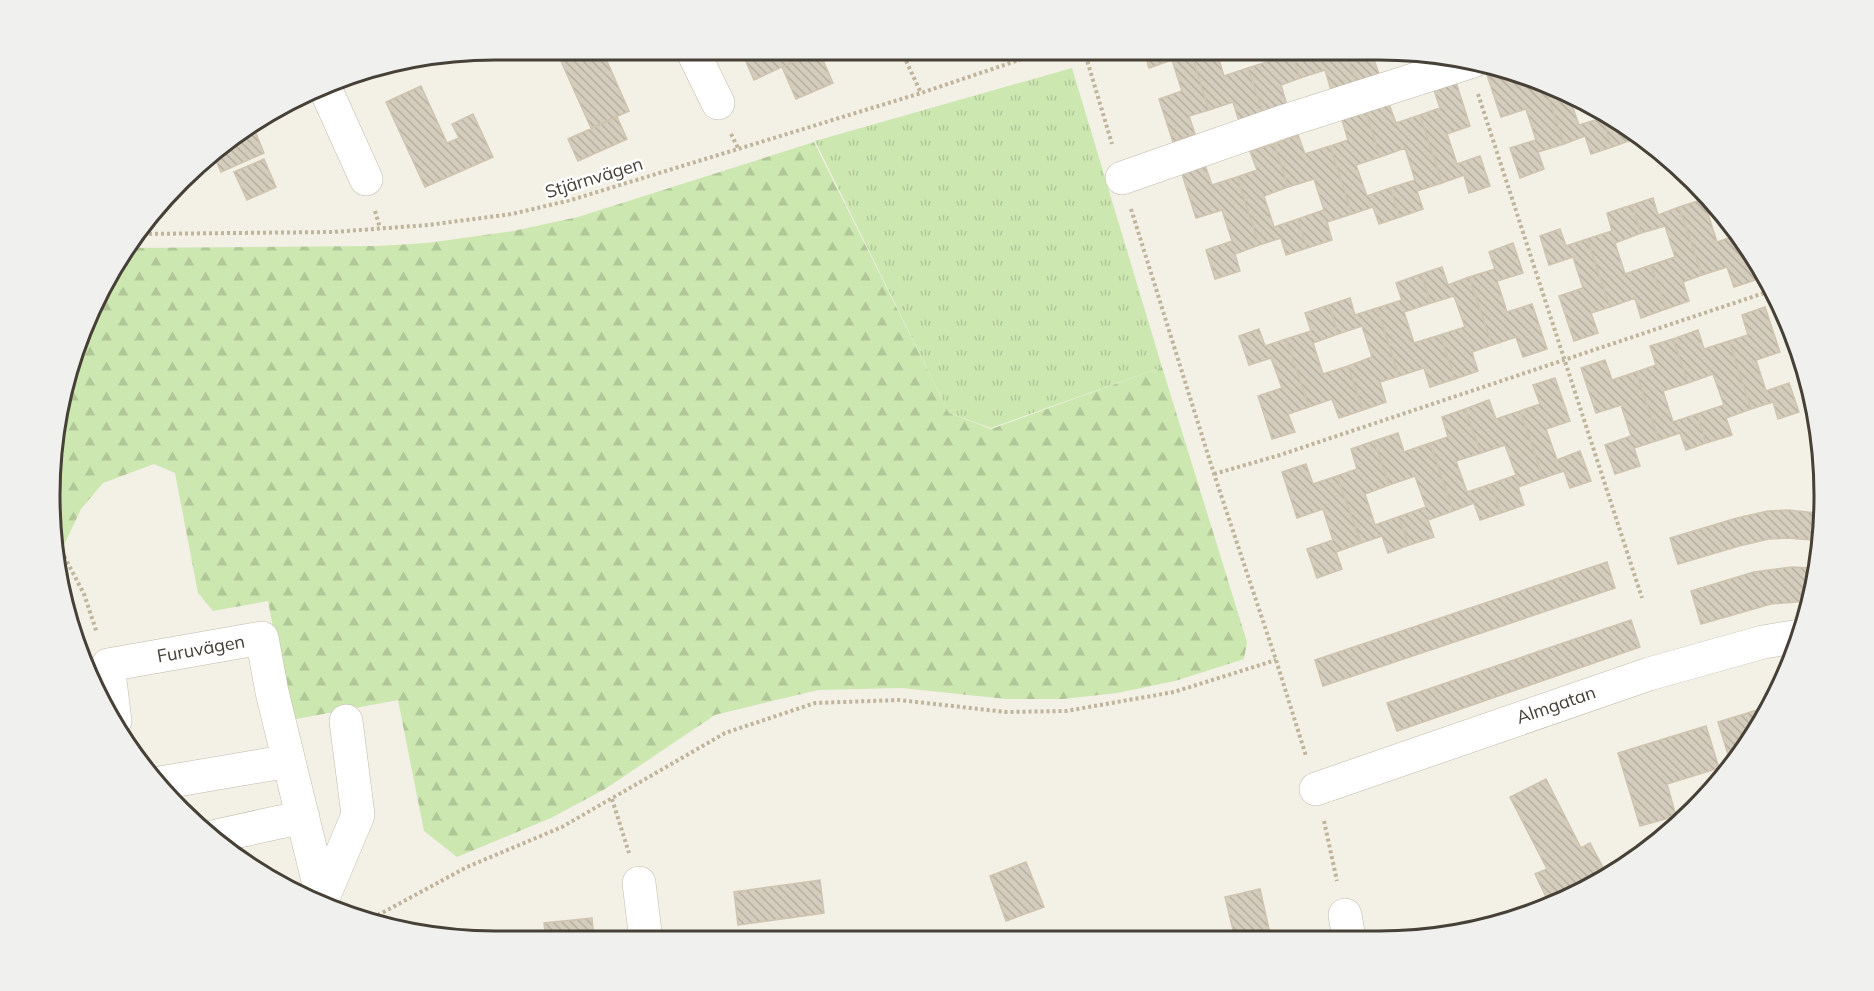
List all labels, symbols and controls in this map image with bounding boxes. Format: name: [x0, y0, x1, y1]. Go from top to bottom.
street label: Stjärnvägen: [542, 152, 646, 203]
street label: Furuvägen: [155, 629, 247, 668]
street label: Almgatan: [1513, 680, 1599, 729]

